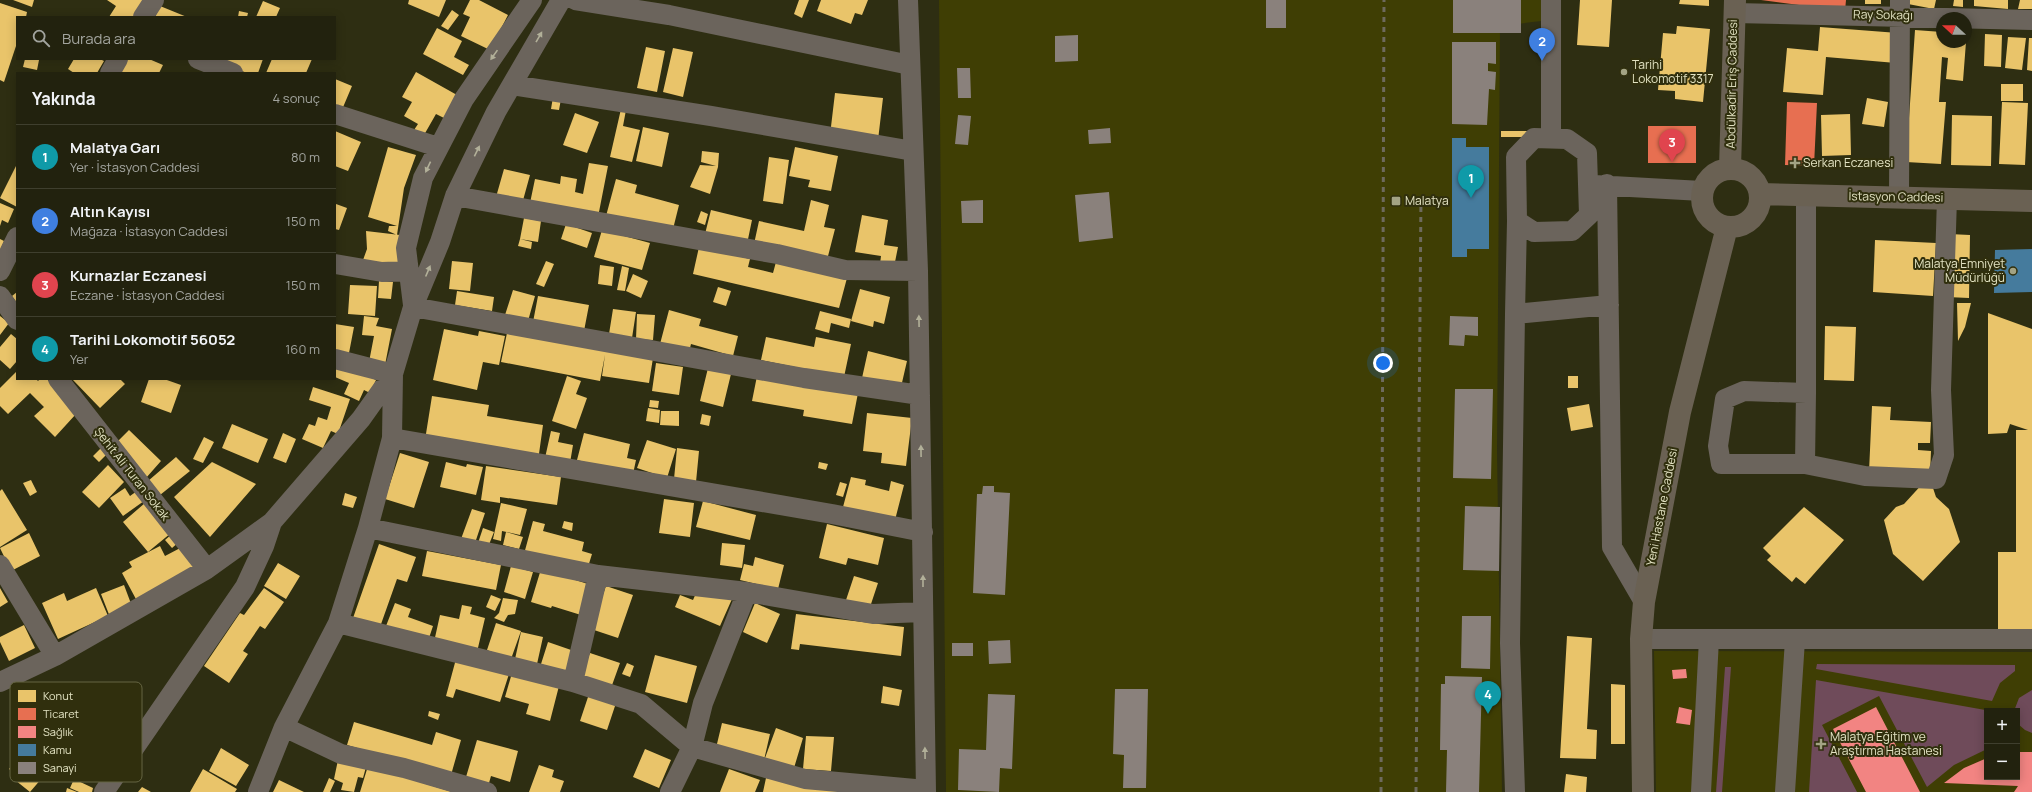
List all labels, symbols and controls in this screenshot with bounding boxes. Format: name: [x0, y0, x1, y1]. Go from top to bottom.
street label: Ray Sokağı: [1853, 5, 1913, 24]
north arrow: [1936, 12, 1972, 48]
search box: [16, 16, 336, 60]
street label: Abdülkadir Eriş Caddesi: [1722, 19, 1741, 149]
icon: search: [30, 27, 52, 49]
text: Burada ara: [62, 28, 136, 49]
pin: 2: [1529, 28, 1555, 61]
one-way arrow: [536, 31, 543, 43]
one-way arrow: [490, 50, 498, 60]
place label: Tarihi Lokomotif 3317: [1632, 56, 1714, 87]
marker: Tarihi Lokomotif 3317: [1619, 67, 1629, 77]
text: Yakında: [32, 87, 96, 110]
text: 4 sonuç: [273, 89, 320, 107]
pin: 3: [1659, 129, 1685, 162]
text: Malatya Garı: [70, 137, 160, 158]
one-way arrow: [474, 145, 480, 157]
text: 1: [42, 148, 48, 166]
text: 80 m: [291, 148, 320, 166]
place label: Serkan Eczanesi: [1803, 154, 1893, 171]
text: Yer · İstasyon Caddesi: [70, 158, 199, 176]
marker: Serkan Eczanesi: [1790, 158, 1800, 168]
one-way arrow: [425, 161, 431, 173]
pin: 1: [1458, 165, 1484, 198]
street label: İstasyon Caddesi: [1848, 187, 1944, 206]
place label: Malatya: [1405, 192, 1449, 209]
marker: Malatya: [1390, 195, 1402, 207]
text: Altın Kayısı: [70, 201, 150, 222]
text: 2: [41, 212, 49, 230]
text: 150 m: [286, 212, 320, 230]
text: Mağaza · İstasyon Caddesi: [70, 222, 228, 240]
place label: Malatya Emniyet Müdürlüğü: [1914, 255, 2005, 286]
text: Kurnazlar Eczanesi: [70, 265, 207, 286]
one-way arrow: [425, 265, 431, 277]
marker: Malatya Emniyet Müdürlüğü: [2008, 266, 2018, 276]
text: 3: [41, 276, 49, 294]
text: 150 m: [286, 276, 320, 294]
text: Eczane · İstasyon Caddesi: [70, 286, 225, 304]
one-way arrow: [916, 314, 922, 327]
text: Tarihi Lokomotif 56052: [70, 329, 235, 350]
text: 4: [41, 340, 49, 358]
text: 160 m: [285, 340, 320, 358]
text: Yer: [70, 350, 88, 368]
your location: [1373, 353, 1393, 373]
street label: Şehit Ali Turan Sokak: [91, 423, 175, 525]
one-way arrow: [918, 444, 924, 457]
street label: Yeni Hastane Caddesi: [1642, 447, 1681, 567]
one-way arrow: [920, 574, 926, 587]
pin: 4: [1475, 681, 1501, 714]
legend: [10, 682, 142, 782]
text: Konut: [43, 688, 73, 703]
text: Ticaret: [43, 706, 79, 721]
map controls: [1984, 708, 2020, 780]
button: +: [1984, 708, 2020, 744]
text: Sağlık: [43, 724, 74, 739]
place label: Malatya Eğitim ve Araştırma Hastanesi: [1830, 728, 1942, 759]
marker: Malatya Eğitim ve Araştırma Hastanesi: [1815, 738, 1827, 750]
text: Kamu: [43, 742, 72, 757]
button: −: [1984, 744, 2020, 780]
one-way arrow: [922, 746, 928, 759]
text: Sanayi: [43, 760, 77, 775]

